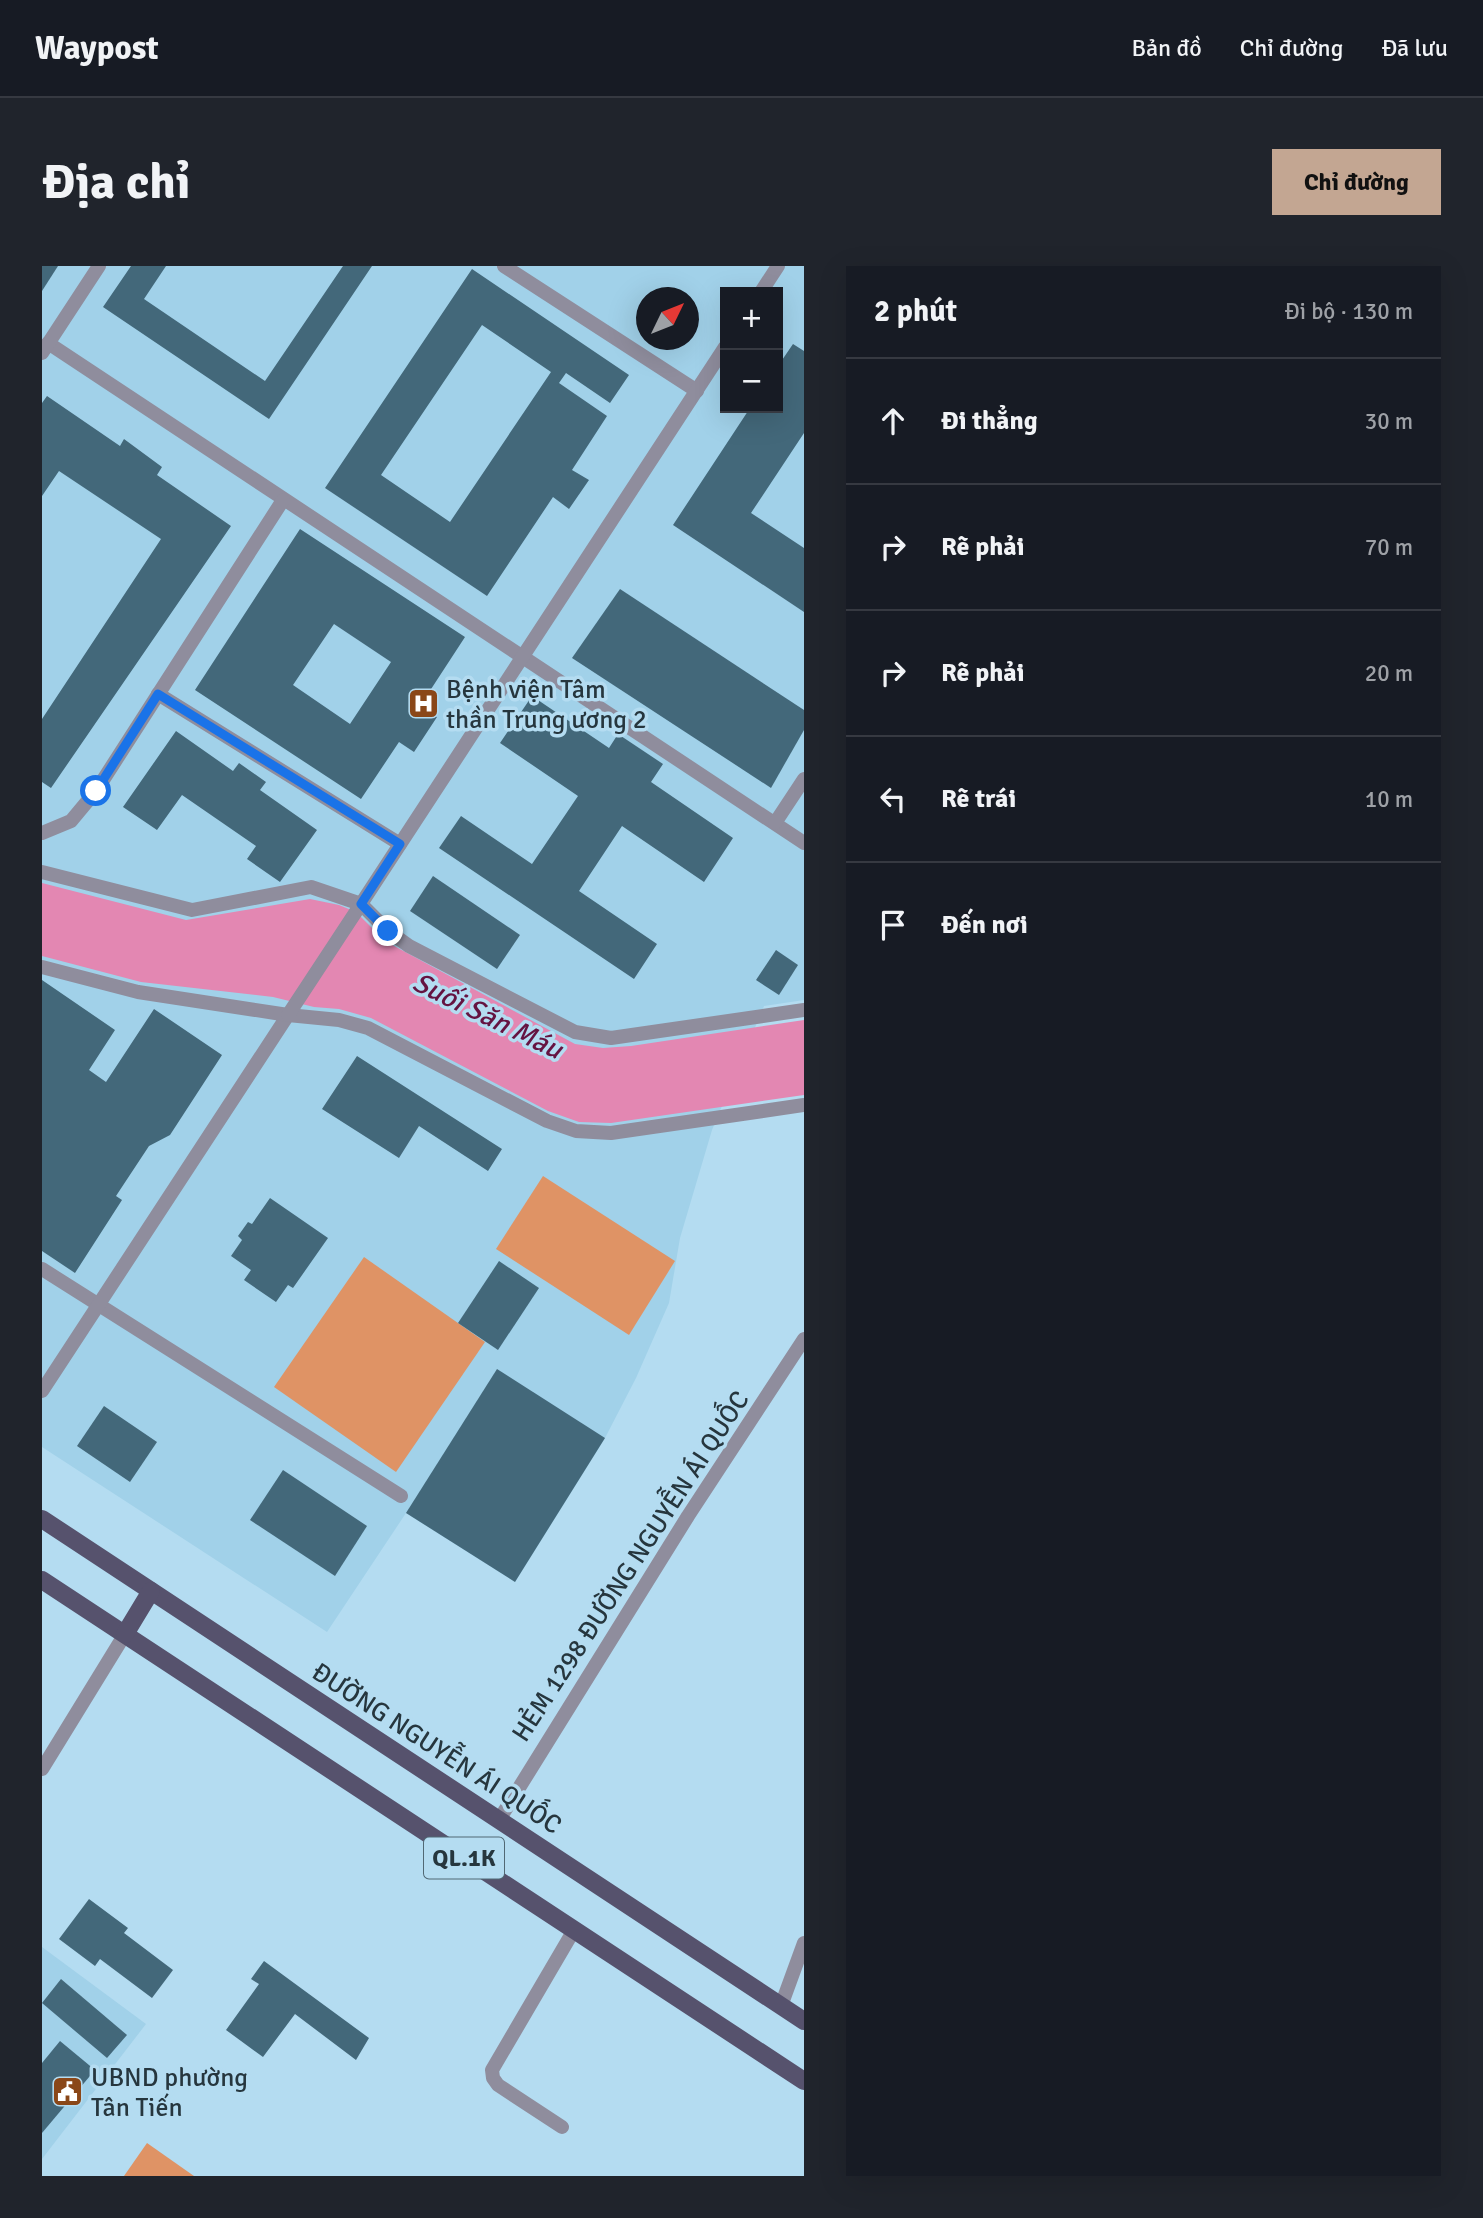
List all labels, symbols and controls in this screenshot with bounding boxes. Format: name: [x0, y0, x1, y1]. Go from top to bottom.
text: Waypost: [35, 28, 159, 69]
text: Bản đồ: [1131, 33, 1202, 63]
text: Chỉ đường: [1240, 33, 1343, 63]
text: Đã lưu: [1381, 33, 1448, 63]
button: Chỉ đường: [1272, 149, 1441, 215]
text: Địa chỉ: [42, 152, 190, 212]
north arrow: [636, 287, 699, 350]
map controls: [720, 287, 783, 413]
button: +: [720, 287, 783, 350]
text: 2 phút: [874, 293, 957, 330]
text: Đi bộ · 130 m: [1285, 297, 1413, 326]
button: −: [720, 350, 783, 413]
icon: ahead: [874, 402, 912, 440]
text: Đi thẳng: [941, 405, 1038, 437]
text: 30 m: [1365, 407, 1413, 436]
icon: right: [874, 528, 912, 566]
text: Rẽ phải: [941, 531, 1025, 563]
text: 70 m: [1365, 533, 1413, 562]
icon: right: [874, 654, 912, 692]
text: Rẽ phải: [941, 657, 1025, 689]
text: 20 m: [1365, 659, 1413, 688]
place label: Bệnh viện Tâm thần Trung ương 2: [446, 674, 647, 736]
hospital icon: Bệnh viện Tâm thần Trung ương 2: [406, 687, 440, 721]
route start: [80, 775, 111, 806]
icon: left: [874, 780, 912, 818]
text: Rẽ trái: [941, 783, 1016, 815]
text: 10 m: [1365, 785, 1413, 814]
icon: arrive: [874, 906, 912, 944]
text: Đến nơi: [941, 909, 1028, 941]
route end: [372, 915, 403, 946]
water label: Suối Săn Máu: [407, 965, 570, 1068]
street label: HẺM 1298 ĐƯỜNG NGUYỄN ÁI QUỐC: [502, 1383, 756, 1748]
street label: ĐƯỜNG NGUYỄN ÁI QUỐC: [306, 1653, 569, 1841]
road number: QL.1K: [424, 1838, 504, 1878]
place label: UBND phường Tân Tiến: [91, 2062, 248, 2124]
public building icon: UBND phường Tân Tiến: [51, 2075, 85, 2109]

